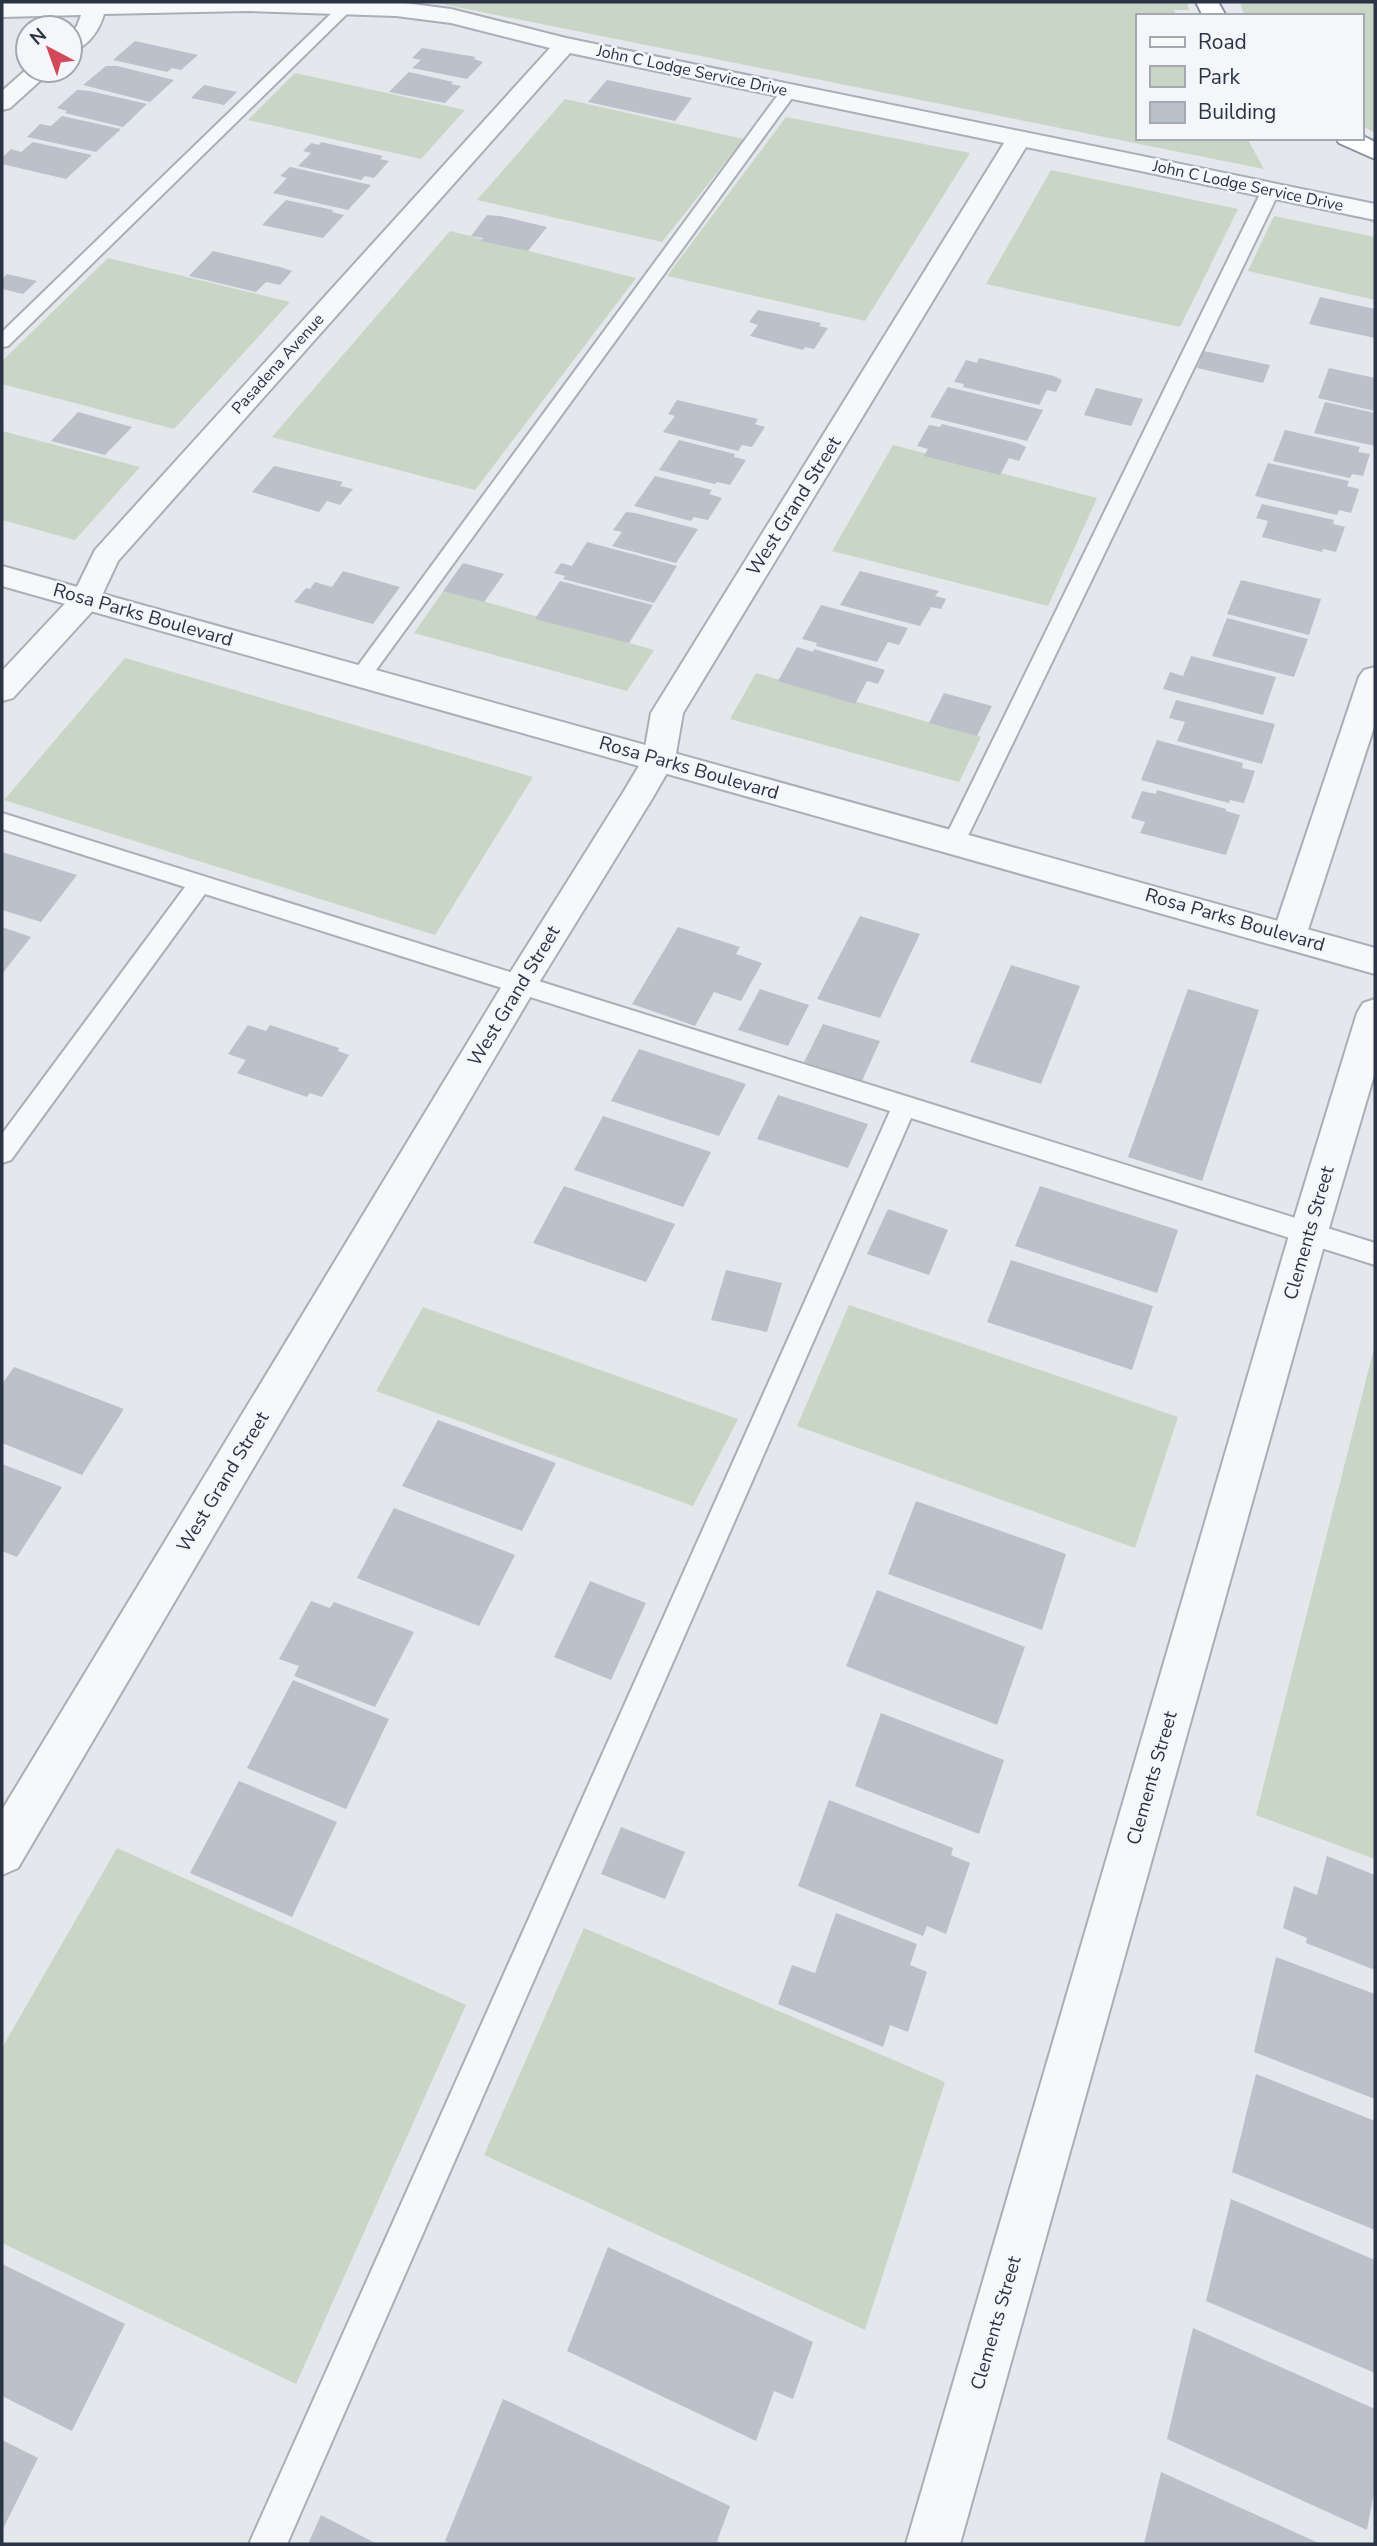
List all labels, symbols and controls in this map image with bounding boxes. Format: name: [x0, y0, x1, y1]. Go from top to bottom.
north arrow: [14, 14, 84, 84]
legend: [1136, 14, 1363, 140]
text: N: [25, 22, 52, 51]
text: Road: [1198, 28, 1247, 56]
street label: John C Lodge Service Drive: [594, 40, 789, 102]
text: Park: [1198, 63, 1240, 91]
text: Building: [1198, 98, 1276, 126]
street label: John C Lodge Service Drive: [1150, 155, 1345, 217]
street label: Pasadena Avenue: [227, 309, 329, 419]
street label: West Grand Street: [741, 431, 848, 581]
street label: Rosa Parks Boulevard: [50, 577, 236, 653]
street label: Rosa Parks Boulevard: [596, 730, 782, 806]
street label: Rosa Parks Boulevard: [1142, 882, 1328, 958]
street label: West Grand Street: [462, 921, 566, 1071]
street label: Clements Street: [1277, 1163, 1341, 1303]
street label: West Grand Street: [171, 1407, 275, 1557]
street label: Clements Street: [1120, 1708, 1184, 1848]
street label: Clements Street: [964, 2253, 1028, 2393]

